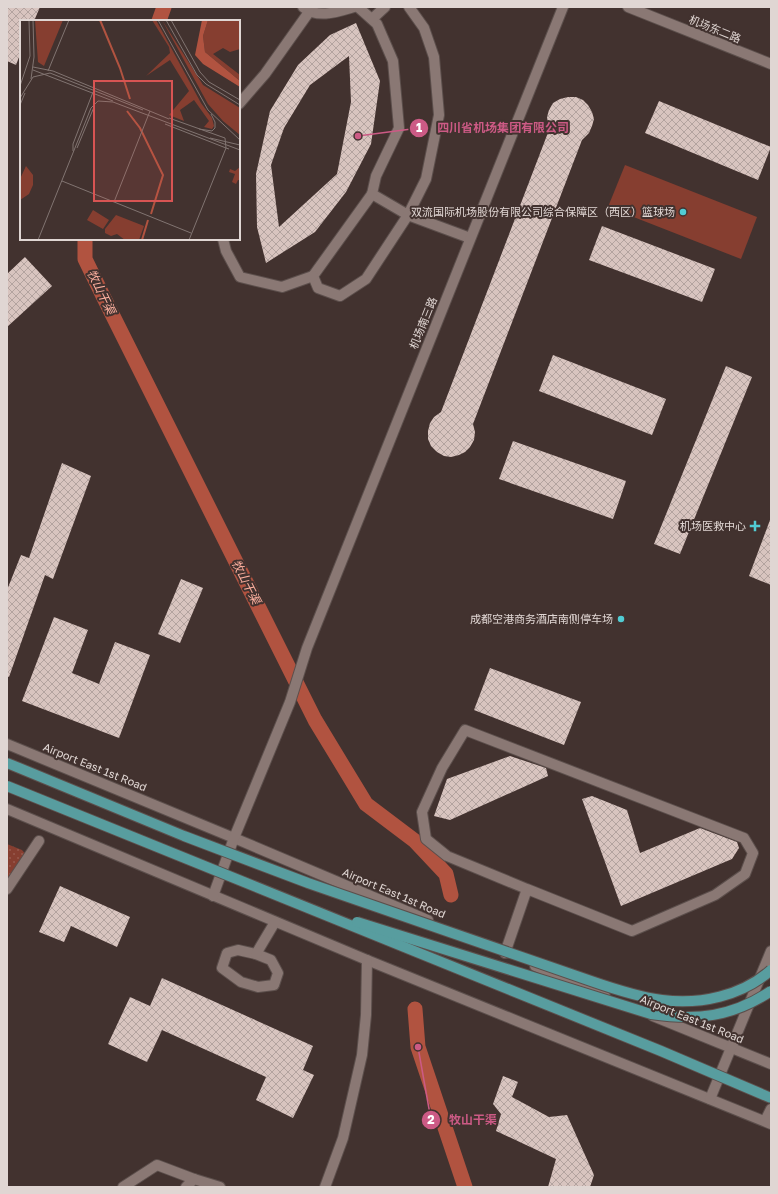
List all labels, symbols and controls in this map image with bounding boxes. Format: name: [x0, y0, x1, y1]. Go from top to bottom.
street label: 机场东二路: [687, 12, 743, 45]
inset map: [20, 20, 240, 240]
callout: 四川省机场集团有限公司: [409, 116, 577, 140]
text: 1: [416, 120, 422, 135]
text: 四川省机场集团有限公司: [437, 120, 569, 135]
place label: 双流国际机场股份有限公司综合保障区（西区）篮球场: [411, 205, 675, 218]
marker: 双流国际机场股份有限公司综合保障区（西区）篮球场: [678, 207, 688, 217]
water label: 牧山干渠: [84, 267, 120, 318]
street label: 机场南三路: [406, 295, 439, 351]
place label: 机场医救中心: [680, 519, 746, 532]
marker: 机场医救中心: [749, 520, 761, 532]
water label: 牧山干渠: [229, 557, 265, 608]
place label: 成都空港商务酒店南侧停车场: [470, 612, 613, 625]
marker: 成都空港商务酒店南侧停车场: [616, 614, 626, 624]
street label: Airport East 1st Road: [41, 740, 149, 793]
street label: Airport East 1st Road: [341, 865, 448, 920]
street label: Airport East 1st Road: [638, 992, 746, 1045]
callout: 牧山干渠: [421, 1108, 505, 1132]
text: 2: [427, 1112, 435, 1127]
text: 牧山干渠: [449, 1112, 497, 1127]

